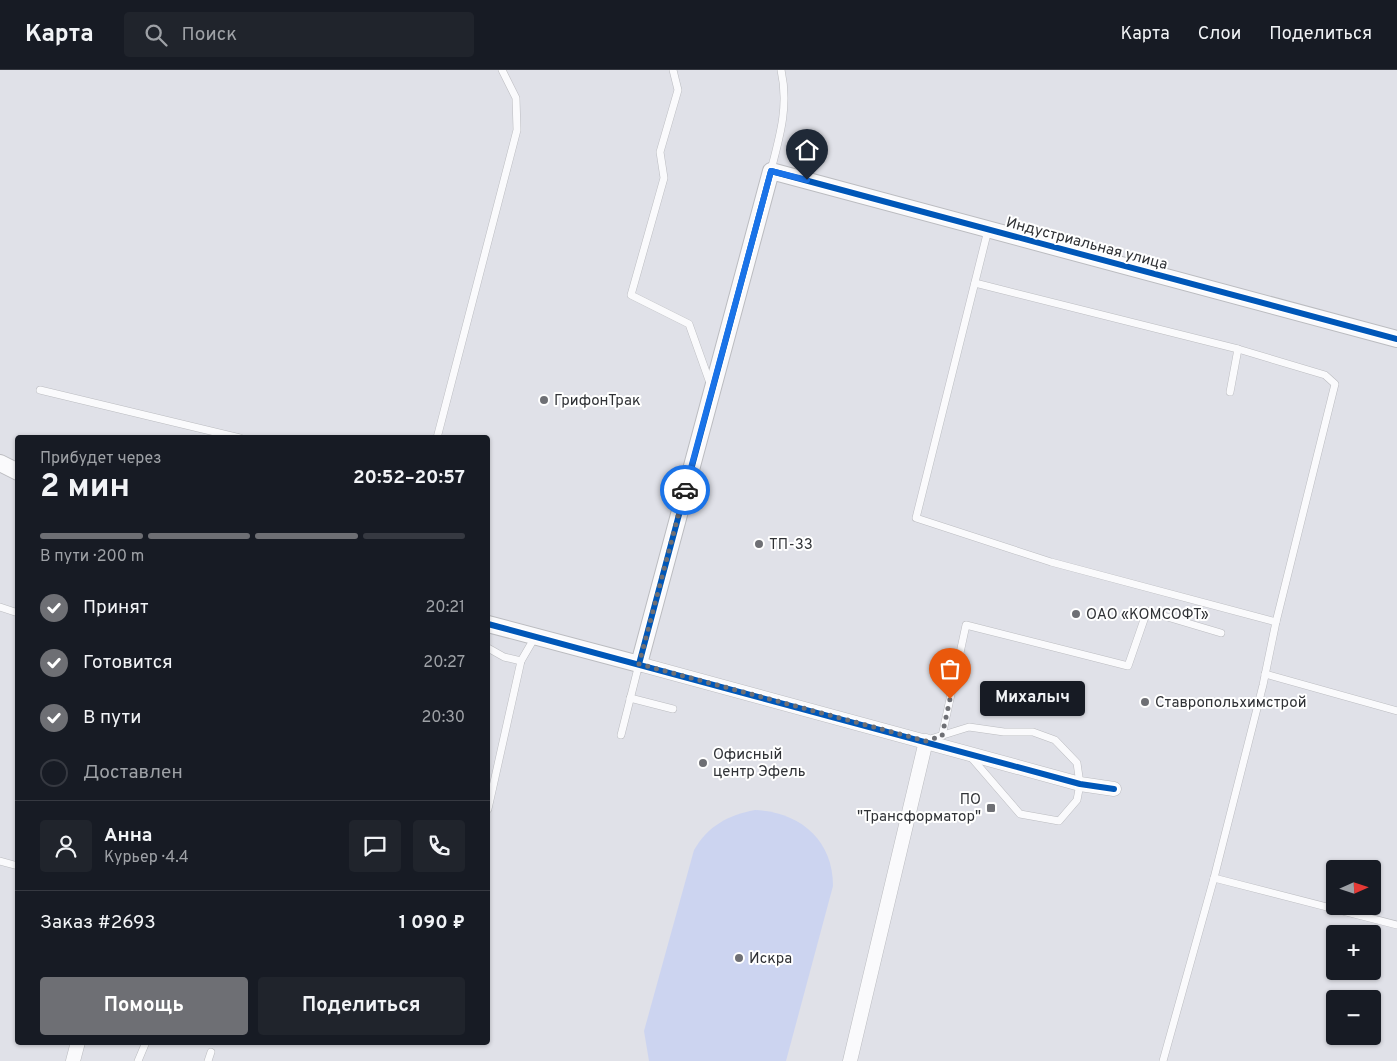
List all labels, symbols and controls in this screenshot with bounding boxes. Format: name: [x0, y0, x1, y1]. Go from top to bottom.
search box: [124, 12, 474, 57]
text: Карта: [25, 20, 94, 50]
icon: search: [142, 21, 170, 49]
text: Поиск: [182, 23, 237, 47]
text: Карта: [1120, 23, 1170, 46]
text: Слои: [1198, 23, 1241, 46]
text: Поделиться: [1269, 23, 1372, 46]
pin: [786, 129, 828, 180]
icon: home: [793, 136, 821, 164]
street label: Индустриальная улица: [1004, 214, 1169, 275]
place label: ГрифонТрак: [554, 392, 640, 411]
marker: ГрифонТрак: [538, 394, 550, 406]
text: Прибудет через: [40, 449, 162, 469]
courier: [660, 465, 710, 515]
text: 20:52–20:57: [353, 466, 465, 490]
text: 2 мин: [40, 468, 130, 508]
icon: car: [671, 476, 699, 504]
place label: ТП-33: [769, 536, 813, 555]
marker: ТП-33: [753, 538, 765, 550]
text: В пути · 200 m: [40, 547, 144, 567]
icon: check: [40, 594, 68, 622]
text: Принят: [83, 596, 149, 620]
text: 20:21: [426, 598, 465, 618]
place label: ОАО «КОМСОФТ»: [1086, 606, 1209, 625]
marker: ОАО «КОМСОФТ»: [1070, 608, 1082, 620]
pin: [929, 648, 971, 699]
icon: check: [40, 649, 68, 677]
text: Готовится: [83, 651, 173, 675]
text: 20:27: [423, 653, 465, 673]
icon: bag: [936, 655, 964, 683]
callout: Михалыч: [980, 682, 1085, 716]
text: Михалыч: [995, 688, 1070, 708]
place label: Ставропольхимстрой: [1155, 694, 1306, 713]
marker: Ставропольхимстрой: [1139, 696, 1151, 708]
icon: check: [40, 704, 68, 732]
text: В пути: [83, 706, 141, 730]
text: 20:30: [422, 708, 465, 728]
place label: Офисный центр Эфель: [713, 746, 806, 782]
marker: Офисный центр Эфель: [697, 757, 709, 769]
text: Доставлен: [83, 761, 183, 785]
place label: ПО "Трансформатор": [857, 791, 981, 827]
marker: ПО "Трансформатор": [985, 802, 997, 814]
button: person: [40, 820, 92, 872]
button: chat: [349, 820, 401, 872]
button: phone: [413, 820, 465, 872]
text: Анна: [104, 824, 152, 848]
text: Курьер · 4.4: [104, 848, 189, 868]
north arrow: [1326, 860, 1381, 915]
map controls: [1326, 860, 1381, 1045]
text: Заказ #2693: [40, 911, 156, 935]
text: 1 090 ₽: [399, 911, 465, 935]
button: +: [1326, 925, 1381, 980]
place label: Искра: [749, 950, 792, 969]
marker: Искра: [733, 952, 745, 964]
button: Помощь: [40, 977, 248, 1035]
button: Поделиться: [258, 977, 465, 1035]
button: −: [1326, 990, 1381, 1045]

